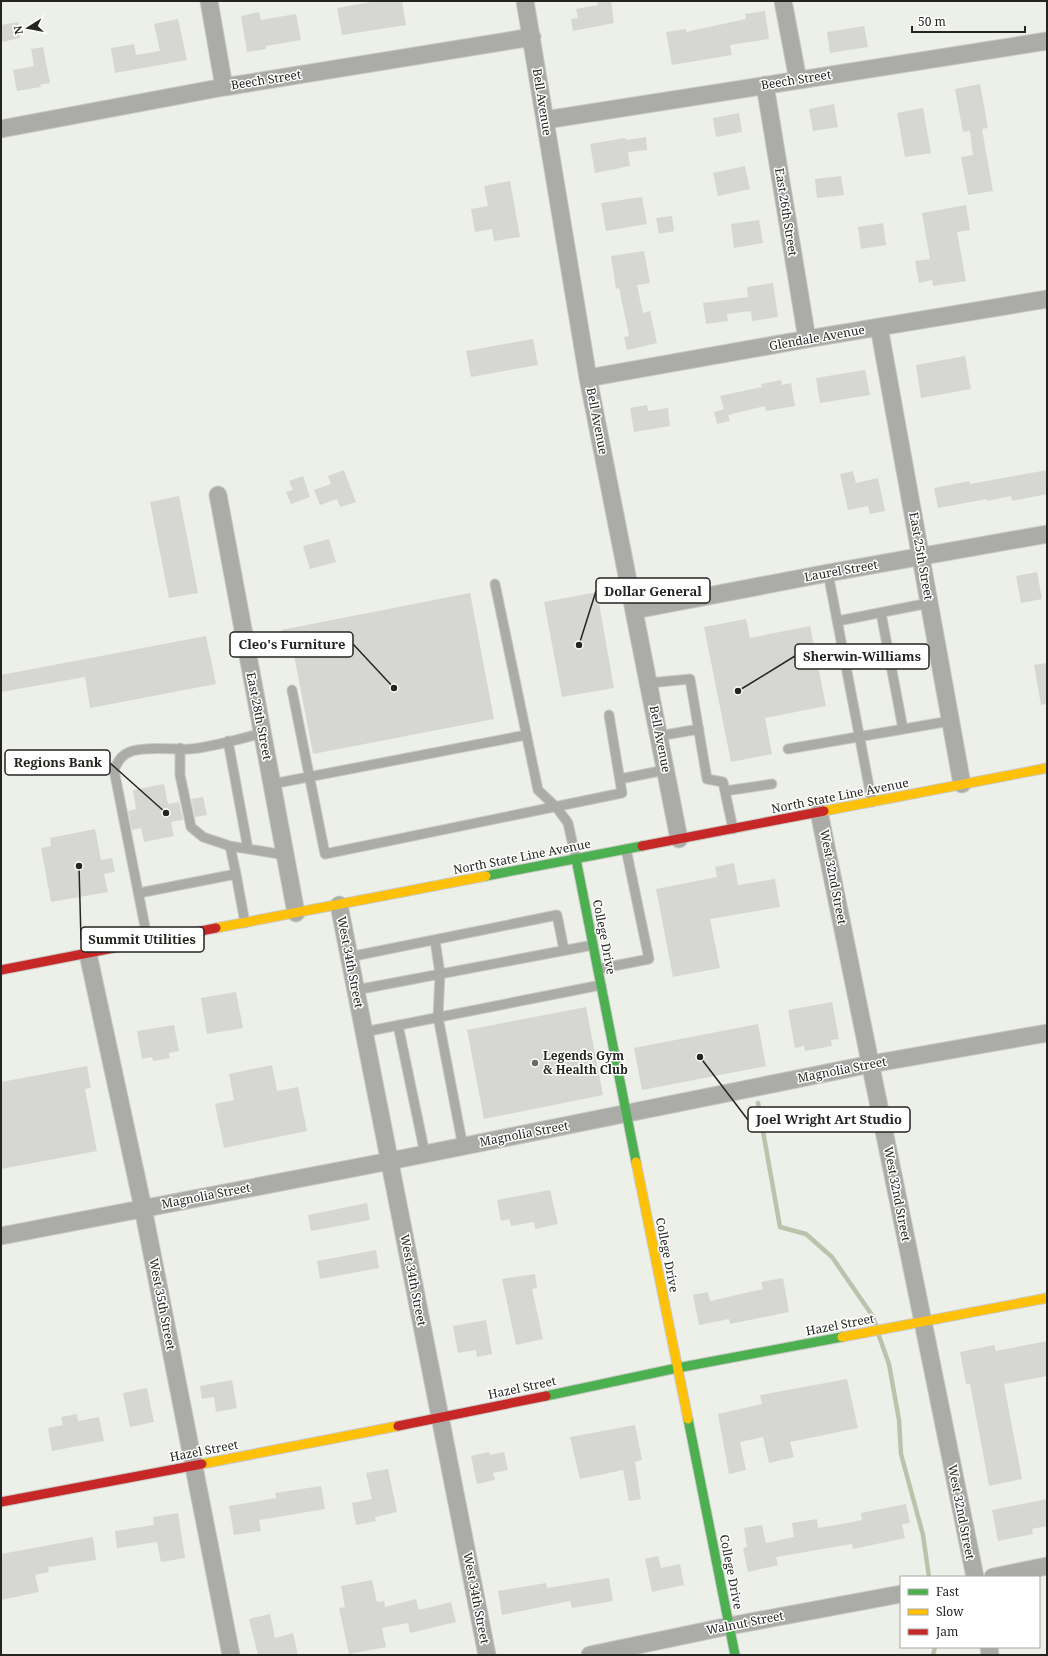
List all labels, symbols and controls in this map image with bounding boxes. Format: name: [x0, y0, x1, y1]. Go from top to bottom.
north arrow: [8, 8, 48, 48]
scale bar: [912, 8, 1025, 34]
text: 50 m: [918, 13, 946, 30]
text: N: [9, 24, 26, 36]
street label: Beech Street: [230, 66, 302, 93]
street label: Beech Street: [760, 66, 832, 93]
street label: Bell Avenue: [529, 67, 556, 137]
street label: East 26th Street: [771, 167, 802, 257]
street label: Glendale Avenue: [768, 321, 866, 354]
street label: Bell Avenue: [583, 386, 612, 456]
street label: East 25th Street: [905, 511, 938, 601]
street label: Laurel Street: [803, 556, 879, 585]
callout: Dollar General: [596, 578, 710, 603]
text: Dollar General: [604, 582, 702, 600]
callout: Cleo's Furniture: [230, 632, 353, 657]
text: Cleo's Furniture: [238, 635, 346, 653]
callout: Sherwin-Williams: [795, 644, 929, 669]
text: Sherwin-Williams: [803, 647, 921, 665]
street label: East 28th Street: [243, 671, 276, 761]
street label: Bell Avenue: [646, 704, 675, 774]
callout: Regions Bank: [5, 750, 110, 775]
text: Regions Bank: [14, 753, 103, 771]
street label: North State Line Avenue: [770, 774, 910, 817]
street label: West 32nd Street: [816, 828, 851, 926]
street label: North State Line Avenue: [452, 835, 592, 878]
street label: College Drive: [589, 898, 620, 976]
street label: West 34th Street: [333, 915, 368, 1009]
callout: Summit Utilities: [81, 927, 204, 952]
text: Summit Utilities: [88, 930, 196, 948]
place label: Legends Gym & Health Club: [543, 1047, 628, 1078]
street label: Magnolia Street: [796, 1053, 888, 1086]
marker: Legends Gym & Health Club: [530, 1058, 540, 1068]
callout: Joel Wright Art Studio: [748, 1107, 910, 1132]
text: Joel Wright Art Studio: [755, 1110, 902, 1128]
street label: Magnolia Street: [478, 1117, 570, 1150]
street label: West 32nd Street: [880, 1145, 915, 1243]
street label: Magnolia Street: [160, 1179, 252, 1212]
street label: College Drive: [652, 1216, 683, 1294]
street label: West 34th Street: [396, 1233, 431, 1327]
street label: West 35th Street: [145, 1257, 180, 1351]
street label: Hazel Street: [804, 1310, 875, 1339]
street label: Hazel Street: [486, 1372, 557, 1403]
street label: Hazel Street: [168, 1436, 239, 1465]
street label: West 32nd Street: [944, 1463, 979, 1561]
street label: College Drive: [716, 1533, 747, 1611]
street label: West 34th Street: [459, 1551, 494, 1645]
legend: [900, 1576, 1040, 1648]
text: Fast: [936, 1583, 959, 1600]
text: Slow: [936, 1603, 964, 1620]
street label: Walnut Street: [705, 1607, 785, 1638]
text: Jam: [935, 1623, 958, 1640]

